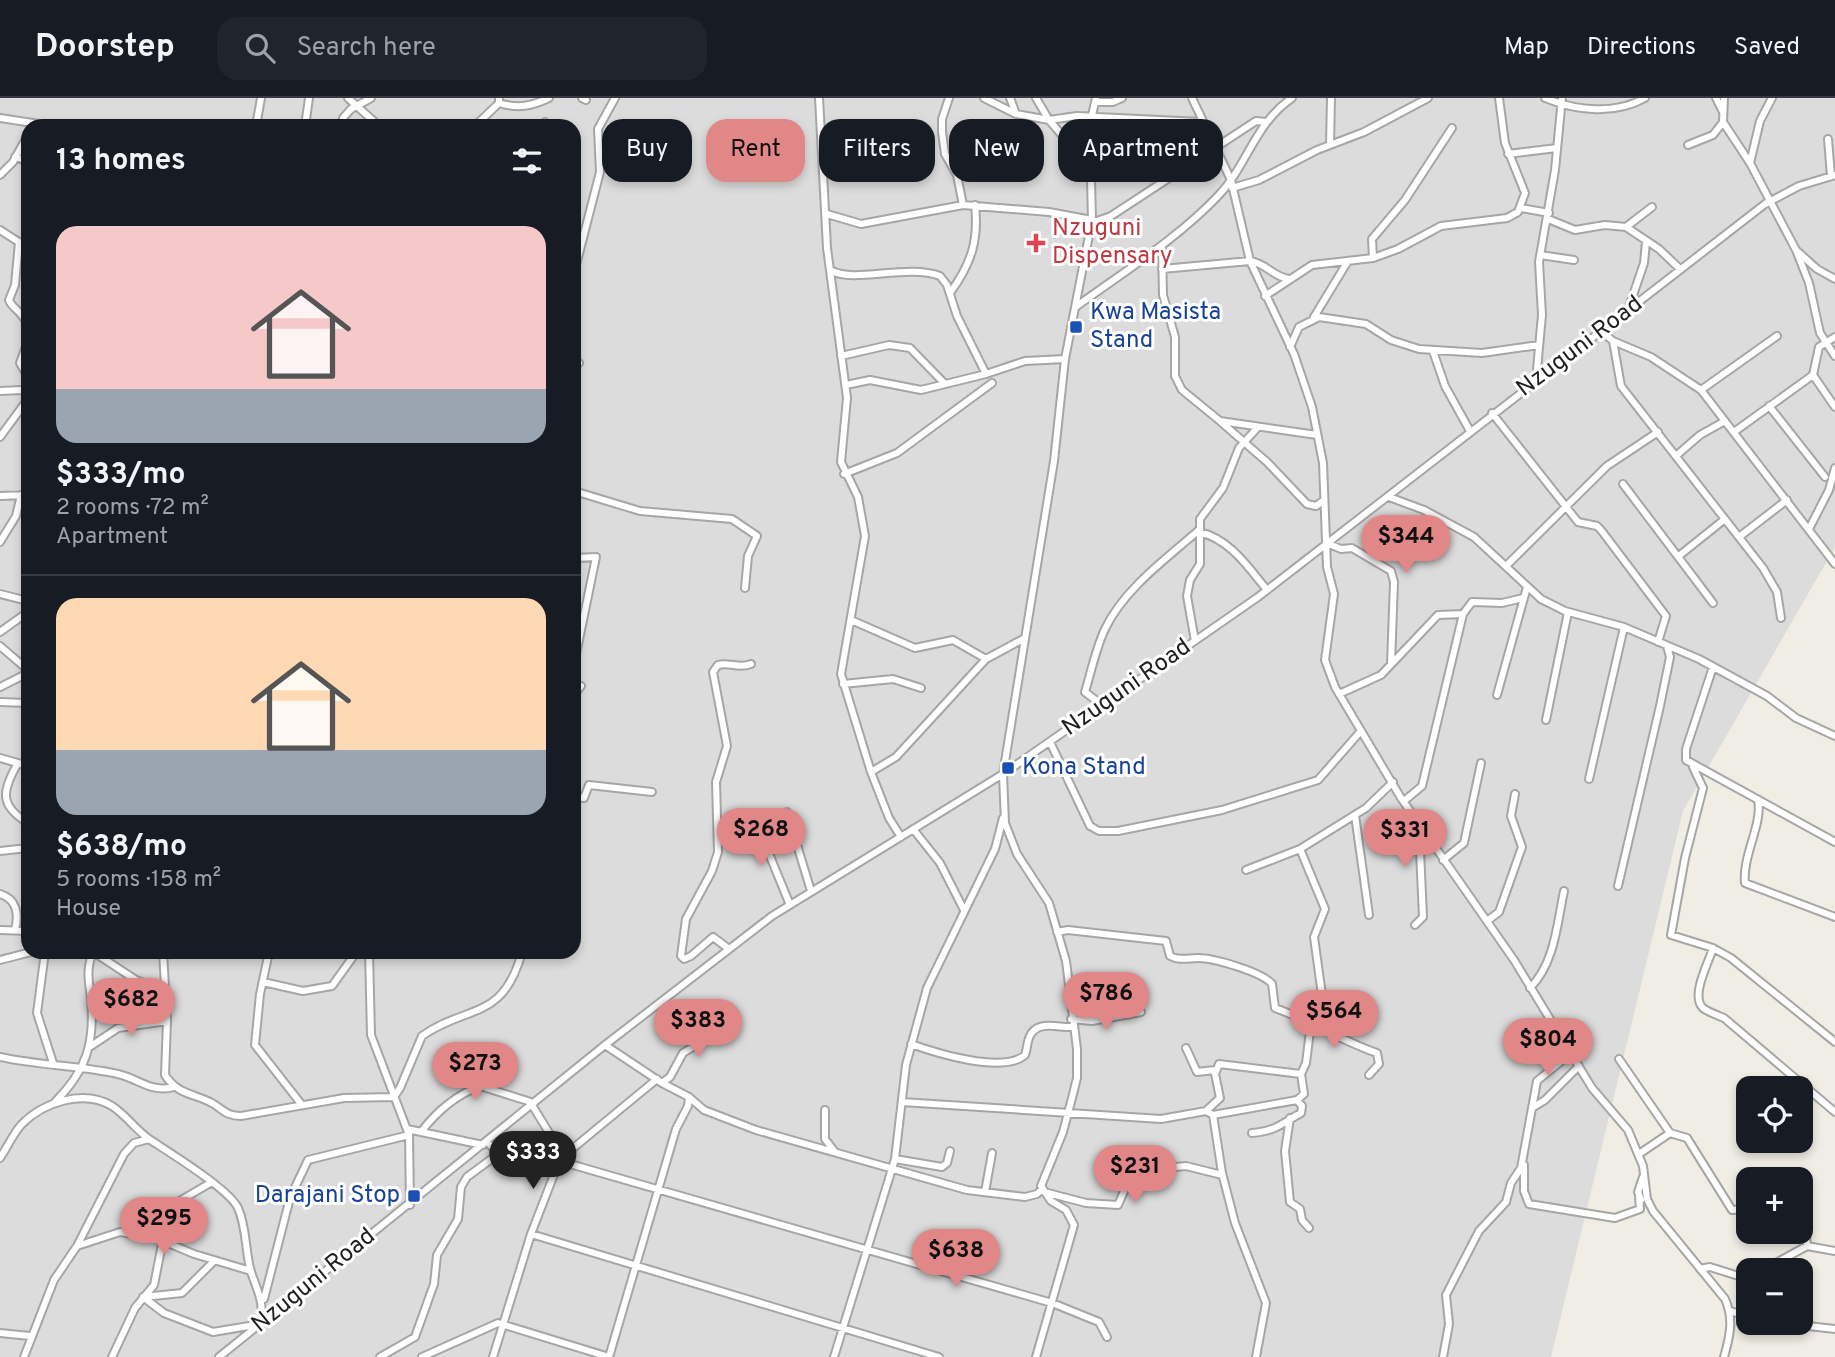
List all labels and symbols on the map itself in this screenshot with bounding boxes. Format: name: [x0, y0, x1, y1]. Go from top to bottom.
place label: Nzuguni Dispensary: [1052, 214, 1173, 272]
marker: Nzuguni Dispensary: [1026, 233, 1046, 253]
street label: Nzuguni Road: [1511, 290, 1649, 404]
place label: Kwa Masista Stand: [1090, 298, 1221, 356]
marker: Kwa Masista Stand: [1068, 319, 1084, 335]
pin: $344: [1365, 516, 1447, 575]
street label: Nzuguni Road: [1057, 633, 1197, 743]
place label: Kona Stand: [1022, 753, 1146, 783]
marker: Kona Stand: [1000, 760, 1016, 776]
pin: $268: [720, 808, 802, 868]
pin: $331: [1364, 810, 1446, 869]
pin: $786: [1065, 972, 1147, 1032]
pin: $682: [90, 978, 172, 1038]
pin: $564: [1293, 990, 1375, 1050]
pin: $383: [657, 1000, 739, 1059]
pin: $804: [1507, 1018, 1589, 1078]
pin: $273: [434, 1042, 516, 1102]
pin: $333: [492, 1132, 574, 1191]
pin: $231: [1094, 1146, 1176, 1205]
place label: Darajani Stop: [255, 1181, 400, 1211]
marker: Darajani Stop: [406, 1188, 422, 1204]
pin: $295: [123, 1198, 205, 1257]
street label: Nzuguni Road: [246, 1222, 382, 1340]
pin: $638: [915, 1230, 997, 1289]

